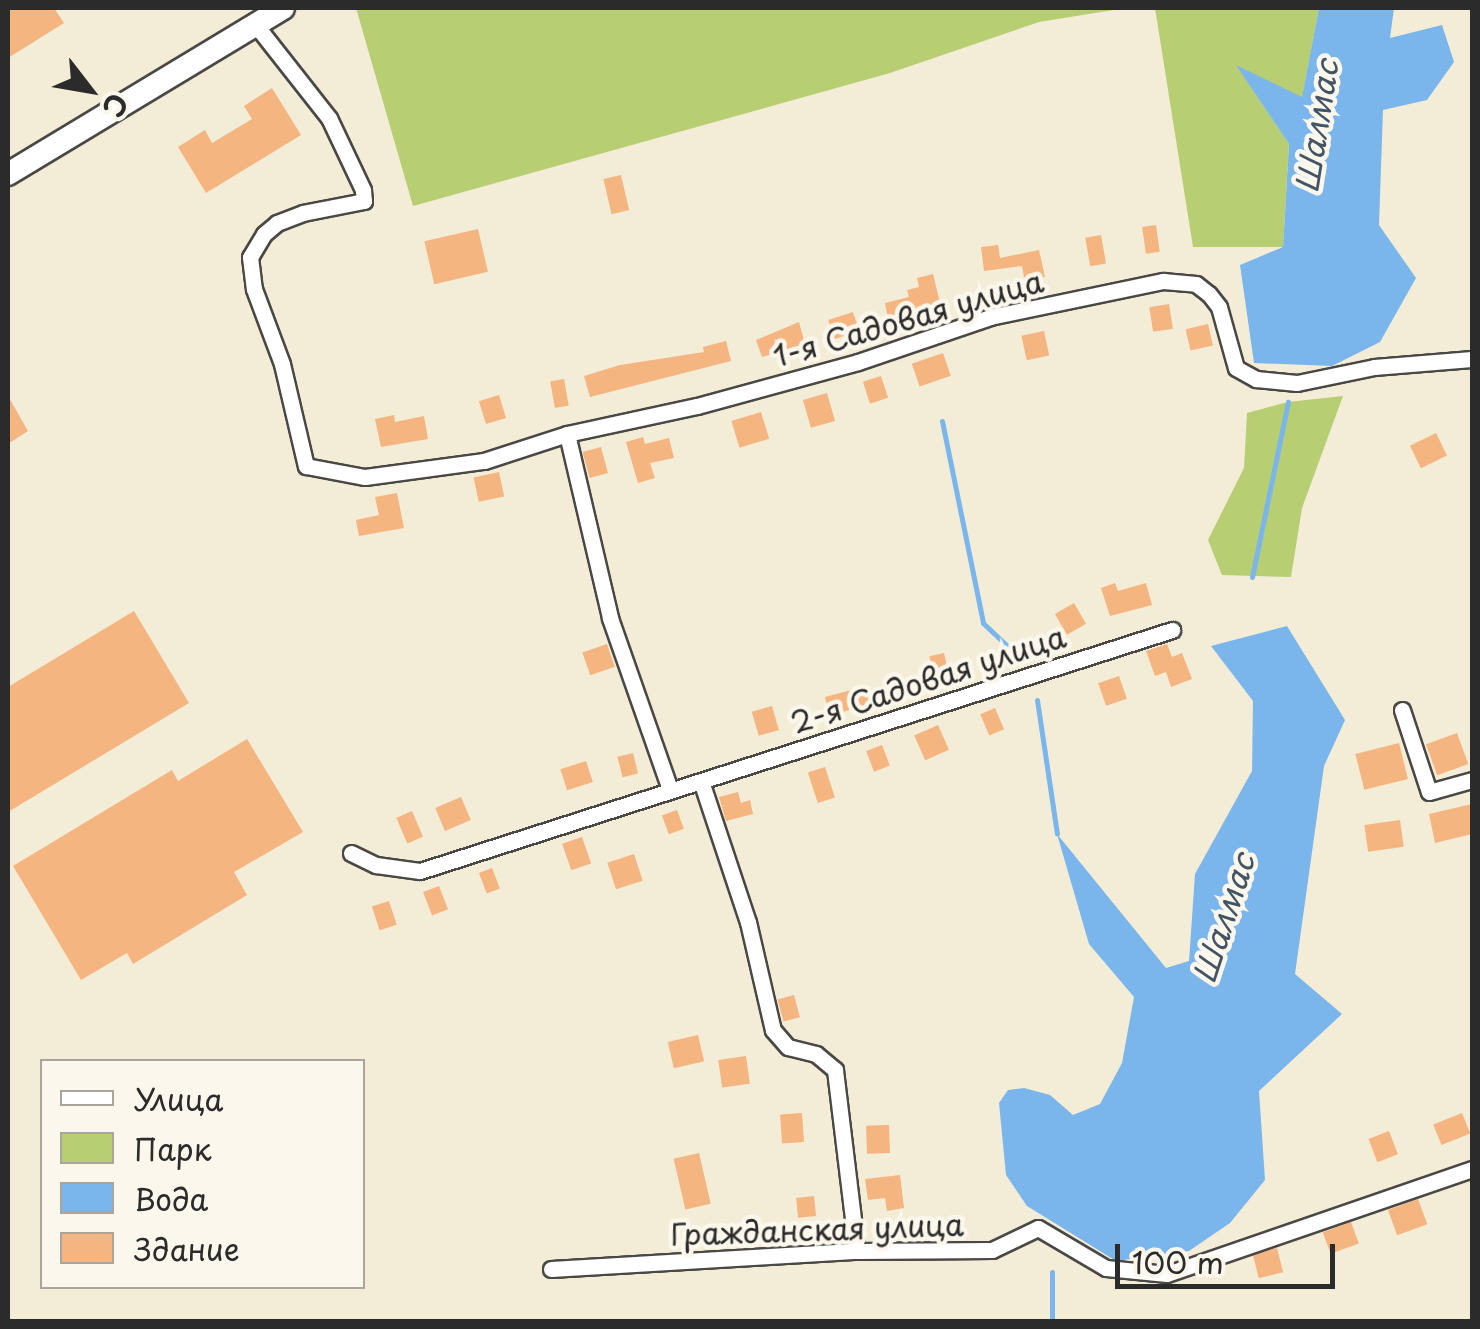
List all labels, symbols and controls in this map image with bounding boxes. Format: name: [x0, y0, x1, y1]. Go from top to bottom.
north arrow: [40, 40, 140, 140]
water label: Шалмас: [1287, 57, 1345, 195]
text: С: [92, 86, 140, 126]
street label: 1-я Садовая улица: [768, 262, 1048, 374]
street label: 2-я Садовая улица: [785, 617, 1071, 741]
water label: Шалмас: [1184, 849, 1262, 987]
legend: [40, 1059, 365, 1289]
text: Улица: [134, 1076, 223, 1121]
text: Парк: [134, 1126, 211, 1171]
text: Вода: [134, 1176, 208, 1221]
street label: Гражданская улица: [669, 1206, 965, 1252]
scale bar: [1120, 1224, 1340, 1286]
text: Здание: [134, 1226, 240, 1271]
text: 100 m: [1132, 1239, 1224, 1284]

